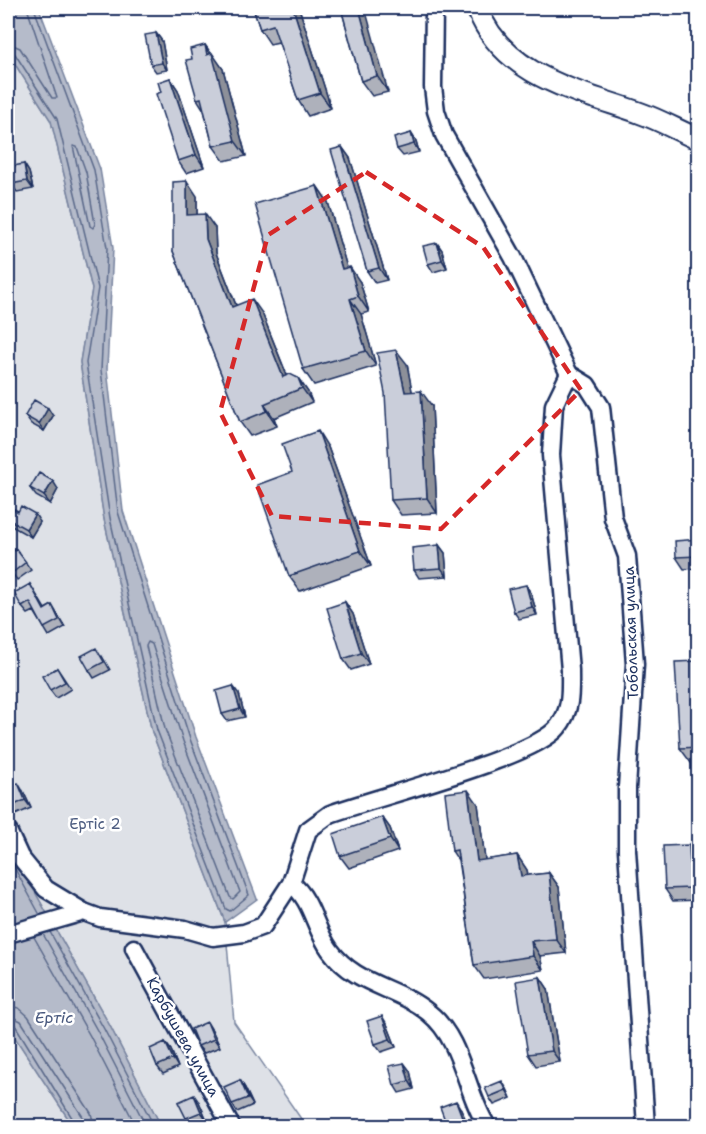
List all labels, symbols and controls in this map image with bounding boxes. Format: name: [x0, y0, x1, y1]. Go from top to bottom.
street label: Тобольская улица: [619, 565, 643, 700]
park label: Ертіс 2: [69, 814, 121, 834]
street label: Карбушева улица: [142, 974, 225, 1101]
water label: Ертіс: [35, 1007, 73, 1028]

